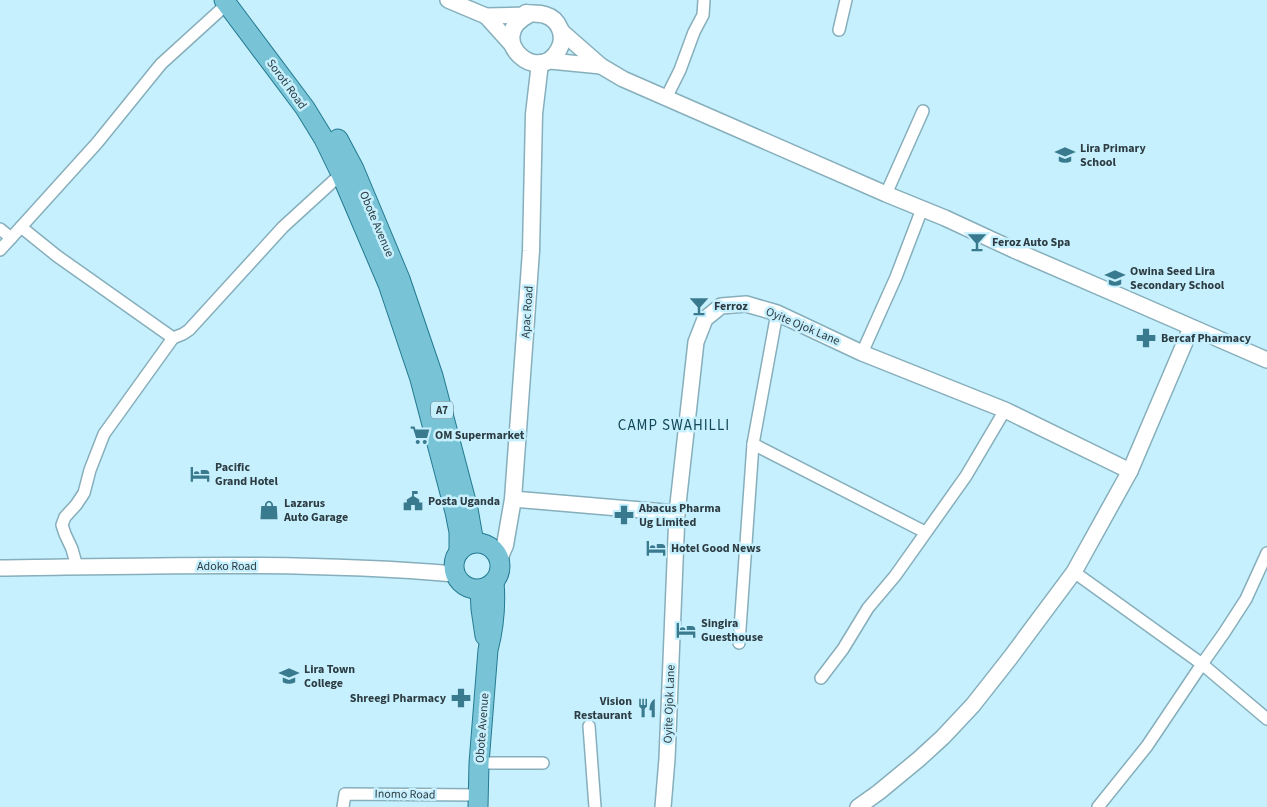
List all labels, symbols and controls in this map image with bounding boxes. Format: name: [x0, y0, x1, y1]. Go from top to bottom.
street label: Soroti Road: [263, 56, 311, 113]
place label: Lira Primary School: [1080, 140, 1146, 171]
school or university icon: Lira Primary School: [1054, 144, 1076, 166]
street label: Obote Avenue: [355, 189, 398, 260]
bar icon: Feroz Auto Spa: [966, 231, 988, 253]
place label: Feroz Auto Spa: [992, 234, 1070, 251]
place label: Owina Seed Lira Secondary School: [1130, 263, 1225, 294]
school or university icon: Owina Seed Lira Secondary School: [1104, 267, 1126, 289]
street label: Apac Road: [517, 285, 538, 339]
bar icon: Ferroz: [688, 295, 710, 317]
place label: Ferroz: [714, 298, 748, 315]
street label: Oyite Ojok Lane: [763, 303, 842, 350]
pharmacy icon: Bercaf Pharmacy: [1135, 327, 1157, 349]
place label: Bercaf Pharmacy: [1161, 330, 1252, 347]
road number: A7: [431, 402, 453, 418]
district label: CAMP SWAHILLI: [618, 415, 730, 436]
supermarket icon: OM Supermarket: [409, 424, 431, 446]
place label: OM Supermarket: [435, 427, 525, 444]
place label: Pacific Grand Hotel: [215, 459, 279, 490]
hotel icon: Pacific Grand Hotel: [189, 463, 211, 485]
public building icon: Posta Uganda: [402, 490, 424, 512]
place label: Posta Uganda: [428, 493, 500, 510]
place label: Lazarus Auto Garage: [283, 495, 348, 526]
shop icon: Lazarus Auto Garage: [258, 499, 280, 521]
place label: Abacus Pharma Ug Limited: [638, 500, 721, 531]
pharmacy icon: Abacus Pharma Ug Limited: [613, 504, 635, 526]
hotel icon: Hotel Good News: [645, 537, 667, 559]
place label: Hotel Good News: [671, 540, 761, 557]
street label: Adoko Road: [197, 558, 257, 575]
place label: Singira Guesthouse: [701, 615, 763, 646]
hotel icon: Singira Guesthouse: [675, 619, 697, 641]
place label: Lira Town College: [304, 661, 355, 692]
street label: Oyite Ojok Lane: [660, 664, 679, 744]
school or university icon: Lira Town College: [278, 665, 300, 687]
pharmacy icon: Shreegi Pharmacy: [450, 687, 472, 709]
place label: Shreegi Pharmacy: [350, 690, 447, 707]
street label: Obote Avenue: [472, 692, 493, 764]
place label: Vision Restaurant: [574, 693, 632, 724]
restaurant icon: Vision Restaurant: [636, 697, 658, 719]
street label: Inomo Road: [374, 785, 436, 804]

